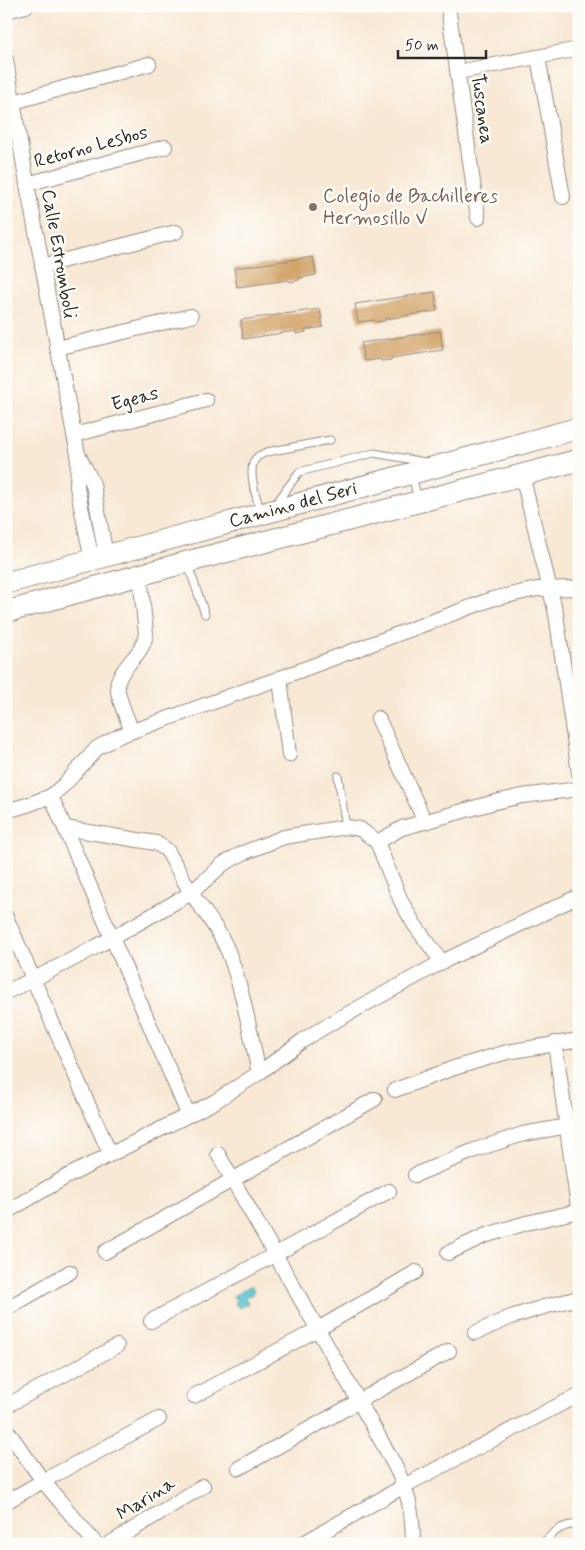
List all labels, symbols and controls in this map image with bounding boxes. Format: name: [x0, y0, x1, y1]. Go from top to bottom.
scale bar: [398, 28, 485, 60]
text: 50 m: [405, 36, 439, 56]
street label: Tuscanea: [465, 72, 499, 146]
street label: Retorno Lesbos: [31, 120, 151, 174]
place label: Colegio de Bachilleres Hermosillo V: [323, 184, 498, 231]
street label: Calle Estromboli: [35, 187, 83, 321]
marker: Colegio de Bachilleres Hermosillo V: [307, 201, 319, 213]
street label: Egeas: [109, 381, 162, 418]
street label: Camino del Seri: [226, 476, 360, 534]
street label: Marina: [112, 1471, 180, 1527]

